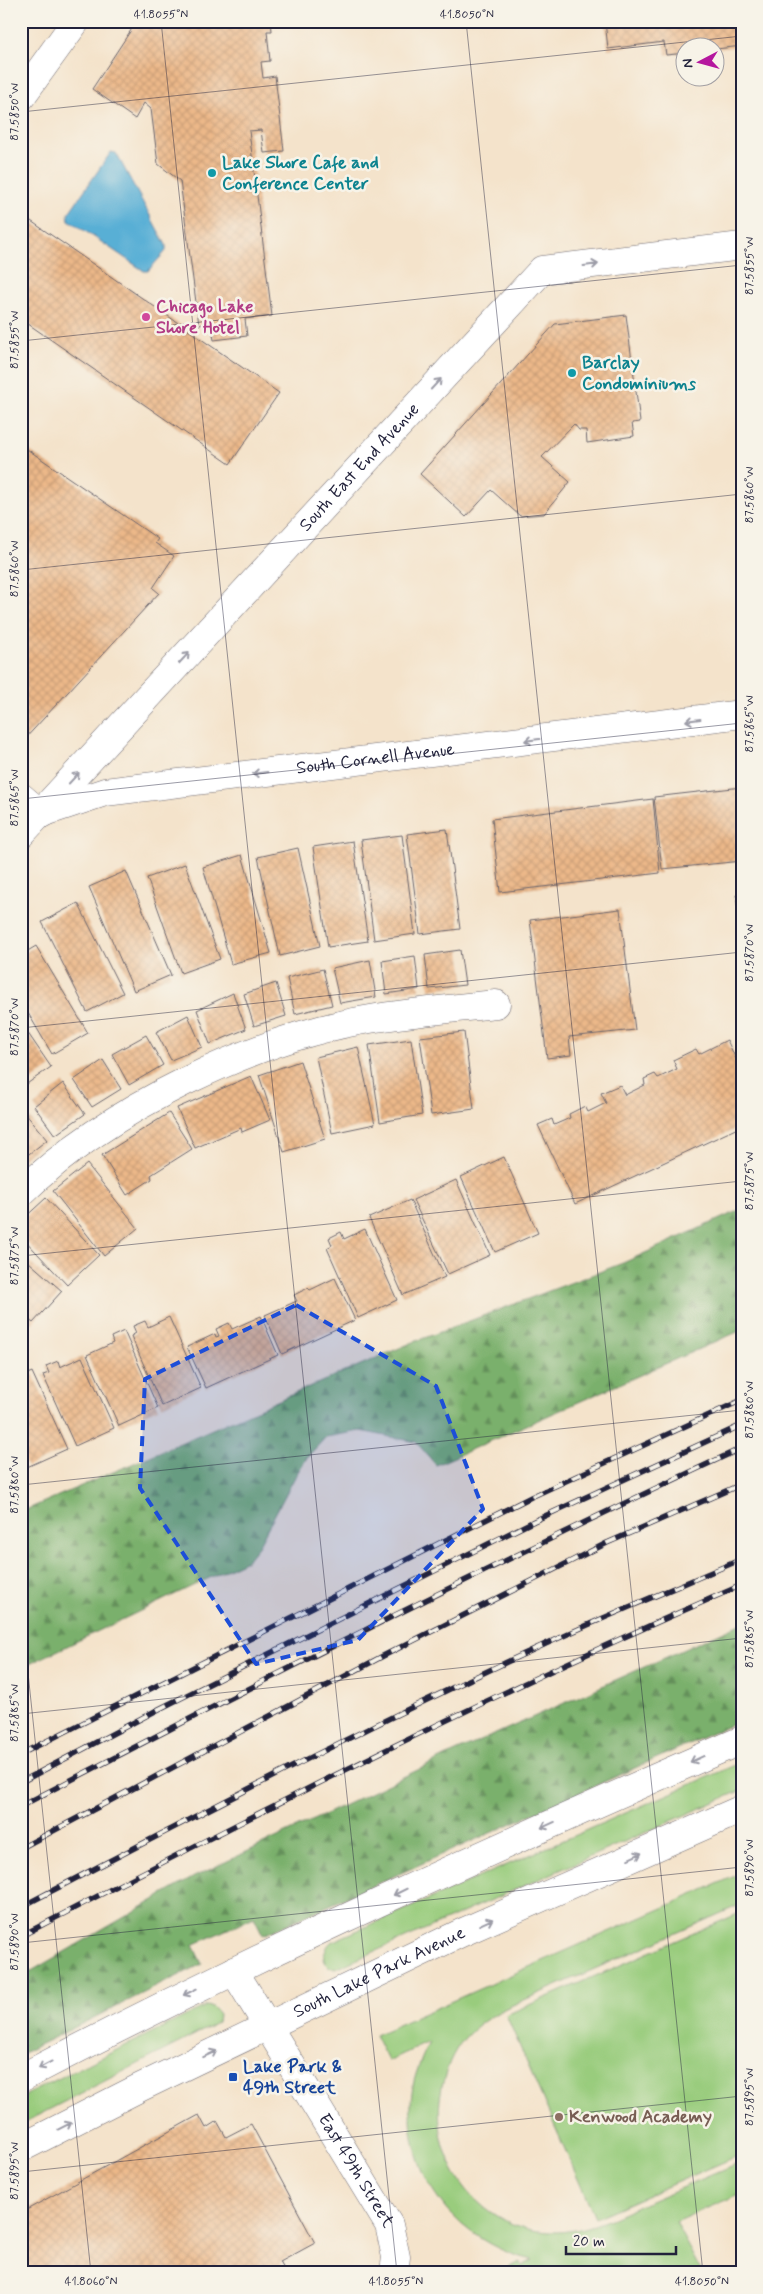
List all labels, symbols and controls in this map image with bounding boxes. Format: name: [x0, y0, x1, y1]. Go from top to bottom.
text: 41.8055°N: [134, 7, 188, 23]
text: 41.8050°N: [440, 7, 494, 23]
north arrow: [676, 38, 726, 88]
text: N: [679, 58, 698, 69]
text: 87.5850°W: [7, 83, 23, 141]
place label: Lake Shore Cafe and Conference Center: [222, 151, 379, 196]
marker: Lake Shore Cafe and Conference Center: [206, 167, 218, 179]
text: 87.5855°W: [742, 237, 758, 295]
one-way arrow: [582, 259, 598, 269]
place label: Chicago Lake Shore Hotel: [156, 295, 253, 340]
text: 87.5855°W: [7, 311, 23, 369]
marker: Chicago Lake Shore Hotel: [140, 311, 152, 323]
place label: Barclay Condominiums: [582, 351, 696, 396]
marker: Barclay Condominiums: [566, 367, 578, 379]
one-way arrow: [430, 377, 442, 390]
street label: South East End Avenue: [294, 398, 425, 537]
text: 87.5860°W: [742, 467, 758, 523]
text: 87.5860°W: [7, 541, 23, 597]
one-way arrow: [178, 652, 190, 665]
text: 87.5865°W: [742, 695, 758, 753]
one-way arrow: [686, 715, 702, 725]
one-way arrow: [524, 735, 540, 745]
street label: South Cornell Avenue: [295, 737, 456, 780]
one-way arrow: [253, 768, 269, 778]
text: 87.5865°W: [7, 769, 23, 827]
one-way arrow: [68, 771, 80, 784]
text: 87.5870°W: [742, 924, 758, 982]
text: 87.5870°W: [7, 998, 23, 1056]
text: 87.5875°W: [742, 1152, 758, 1210]
text: 87.5875°W: [7, 1227, 23, 1285]
text: 87.5880°W: [742, 1381, 758, 1439]
text: 87.5880°W: [7, 1456, 23, 1514]
text: 87.5885°W: [742, 1610, 758, 1668]
text: 87.5885°W: [7, 1684, 23, 1742]
one-way arrow: [690, 1755, 705, 1765]
one-way arrow: [541, 1820, 556, 1830]
text: 87.5890°W: [742, 1839, 758, 1897]
one-way arrow: [627, 1851, 642, 1861]
one-way arrow: [393, 1887, 408, 1897]
text: 87.5890°W: [7, 1913, 23, 1971]
one-way arrow: [478, 1916, 493, 1926]
street label: South Lake Park Avenue: [289, 1921, 469, 2024]
one-way arrow: [183, 1988, 198, 1997]
one-way arrow: [202, 2049, 217, 2058]
place label: Lake Park & 49th Street: [243, 2055, 342, 2100]
one-way arrow: [38, 2061, 53, 2070]
text: 87.5895°W: [742, 2068, 758, 2126]
marker: Lake Park & 49th Street: [227, 2071, 239, 2083]
place label: Kenwood Academy: [569, 2105, 712, 2129]
street label: East 49th Street: [312, 2109, 400, 2233]
marker: Kenwood Academy: [553, 2111, 565, 2123]
one-way arrow: [57, 2121, 72, 2131]
text: 87.5895°W: [7, 2142, 23, 2200]
scale bar: [566, 2224, 676, 2256]
text: 20 m: [573, 2232, 605, 2252]
text: 41.8060°N: [64, 2274, 118, 2290]
text: 41.8055°N: [369, 2274, 423, 2290]
text: 41.8050°N: [675, 2274, 729, 2290]

